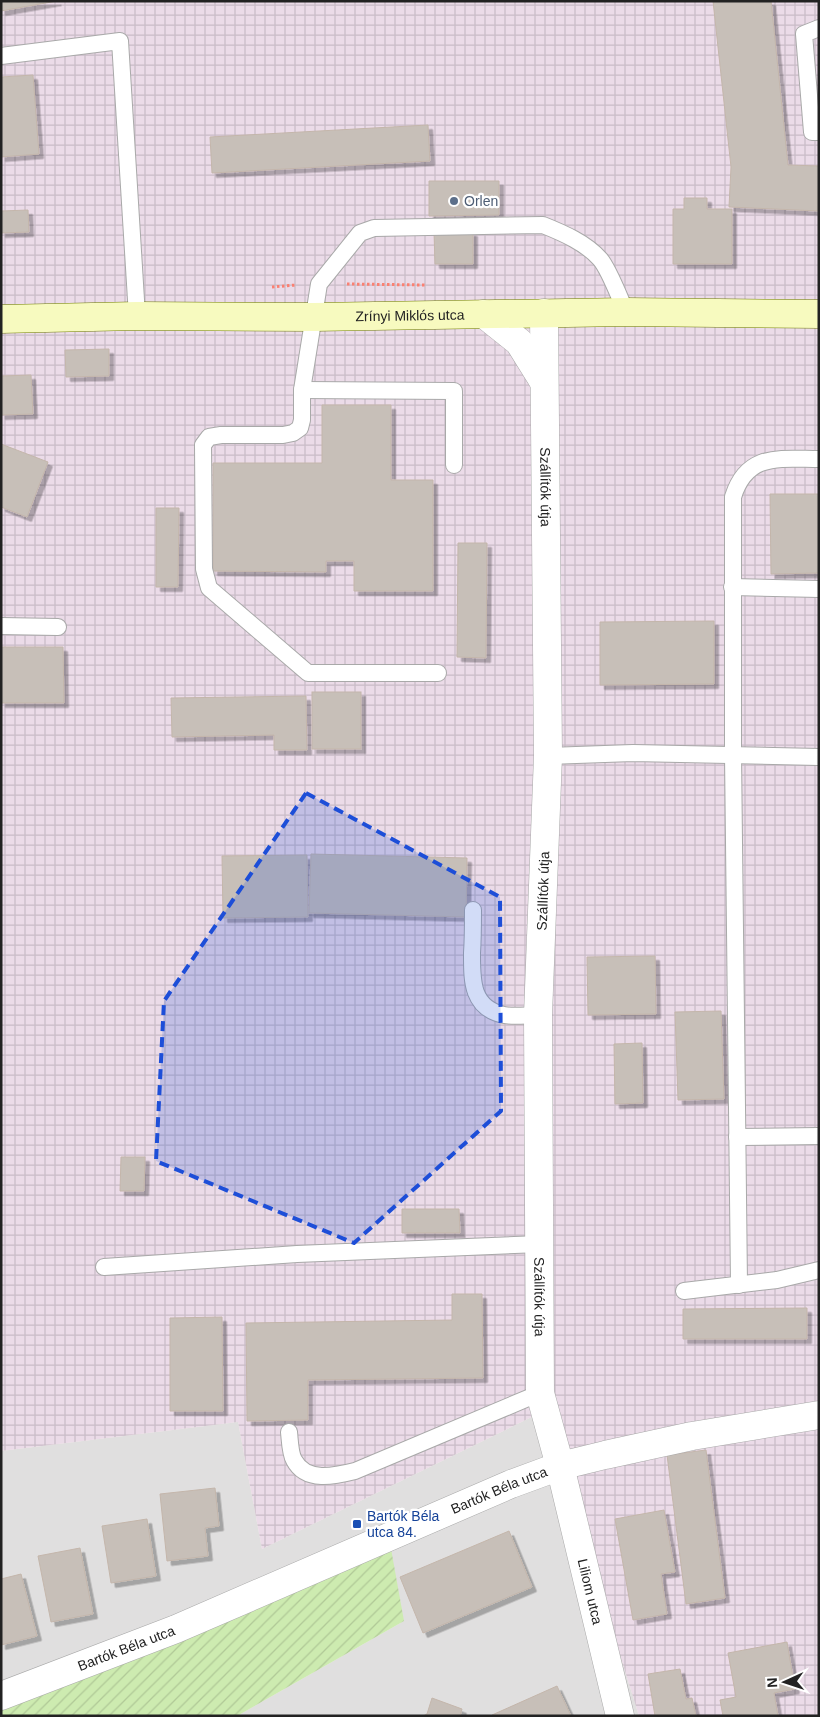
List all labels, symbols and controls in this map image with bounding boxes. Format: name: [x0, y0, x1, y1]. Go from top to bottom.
place label: Orlen: [464, 193, 498, 209]
marker: Orlen: [448, 195, 460, 207]
street label: Zrínyi Miklós utca: [355, 307, 465, 324]
street label: Szállítók útja: [537, 447, 554, 527]
street label: Szállítók útja: [534, 851, 552, 931]
street label: Szállítók útja: [531, 1257, 548, 1337]
street label: Bartók Béla utca: [448, 1463, 550, 1517]
place label: Bartók Béla utca 84.: [367, 1508, 440, 1540]
marker: Bartók Béla utca 84.: [351, 1518, 363, 1530]
street label: Liliom utca: [575, 1557, 606, 1626]
street label: Bartók Béla utca: [75, 1622, 177, 1674]
north arrow: [760, 1657, 810, 1707]
text: N: [764, 1677, 780, 1688]

